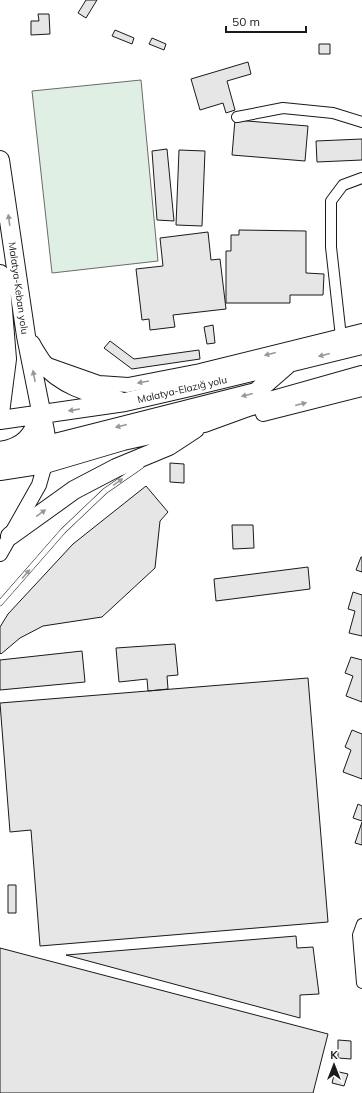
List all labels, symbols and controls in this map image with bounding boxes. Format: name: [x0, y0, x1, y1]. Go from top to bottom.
scale bar: [226, 8, 306, 34]
text: 50 m: [232, 14, 260, 29]
one-way arrow: [6, 214, 12, 226]
street label: Malatya-Keban yolu: [6, 241, 31, 335]
one-way arrow: [264, 352, 276, 358]
one-way arrow: [318, 352, 330, 358]
one-way arrow: [31, 370, 37, 382]
street label: Malatya-Elazığ yolu: [136, 373, 228, 406]
one-way arrow: [137, 379, 149, 385]
one-way arrow: [241, 392, 254, 398]
one-way arrow: [295, 401, 307, 407]
one-way arrow: [68, 407, 80, 413]
one-way arrow: [115, 423, 127, 429]
one-way arrow: [113, 478, 123, 486]
one-way arrow: [36, 509, 47, 518]
one-way arrow: [21, 568, 30, 579]
north arrow: [314, 1045, 354, 1085]
text: K: [330, 1048, 338, 1062]

